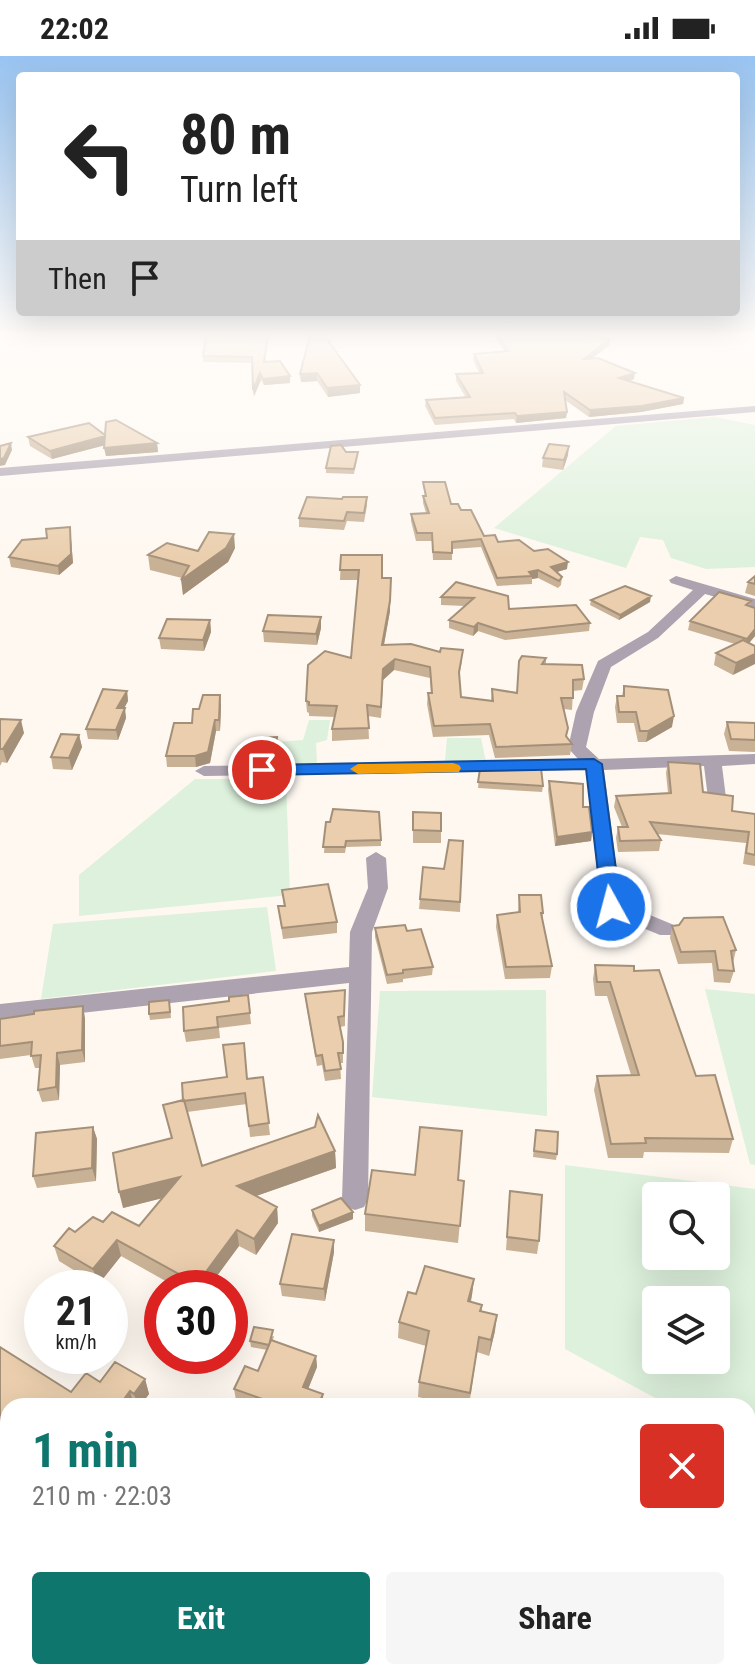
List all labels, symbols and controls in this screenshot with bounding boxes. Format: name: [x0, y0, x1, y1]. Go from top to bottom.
text: 22:02: [40, 11, 109, 46]
text: 80 m: [180, 102, 291, 168]
icon: left: [48, 104, 152, 208]
text: Turn left: [180, 169, 298, 211]
icon: arrive: [123, 256, 167, 300]
text: Then: [48, 261, 107, 296]
pin: [228, 736, 296, 804]
icon: arrive: [240, 748, 284, 792]
position arrow: [569, 865, 653, 949]
map controls: [642, 1182, 730, 1374]
button: search: [642, 1182, 730, 1270]
speed limit sign: 30: [144, 1270, 248, 1374]
button: layers: [642, 1286, 730, 1374]
text: 21: [56, 1288, 96, 1335]
text: km/h: [55, 1330, 97, 1354]
text: 1 min: [32, 1422, 139, 1479]
button: close: [640, 1424, 724, 1508]
text: 210 m · 22:03: [32, 1481, 172, 1511]
button: Exit: [32, 1572, 370, 1664]
button: Share: [386, 1572, 724, 1664]

